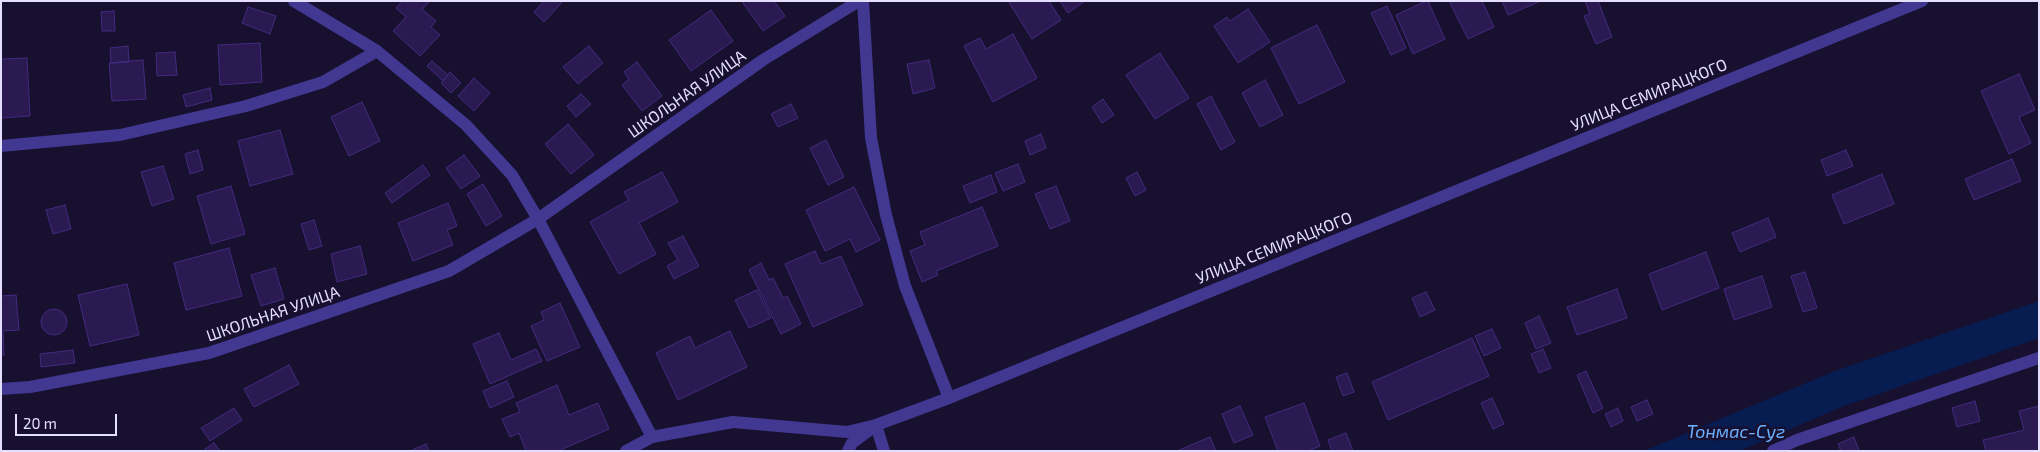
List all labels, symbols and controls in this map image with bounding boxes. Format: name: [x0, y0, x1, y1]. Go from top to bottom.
street label: ШКОЛЬНАЯ УЛИЦА: [624, 46, 750, 142]
street label: УЛИЦА СЕМИРАЦКОГО: [1568, 55, 1730, 135]
street label: УЛИЦА СЕМИРАЦКОГО: [1193, 208, 1355, 288]
street label: ШКОЛЬНАЯ УЛИЦА: [204, 282, 342, 346]
scale bar: [18, 404, 120, 436]
text: 20 m: [23, 414, 57, 432]
water label: Тонмас-Суг: [1687, 421, 1785, 443]

